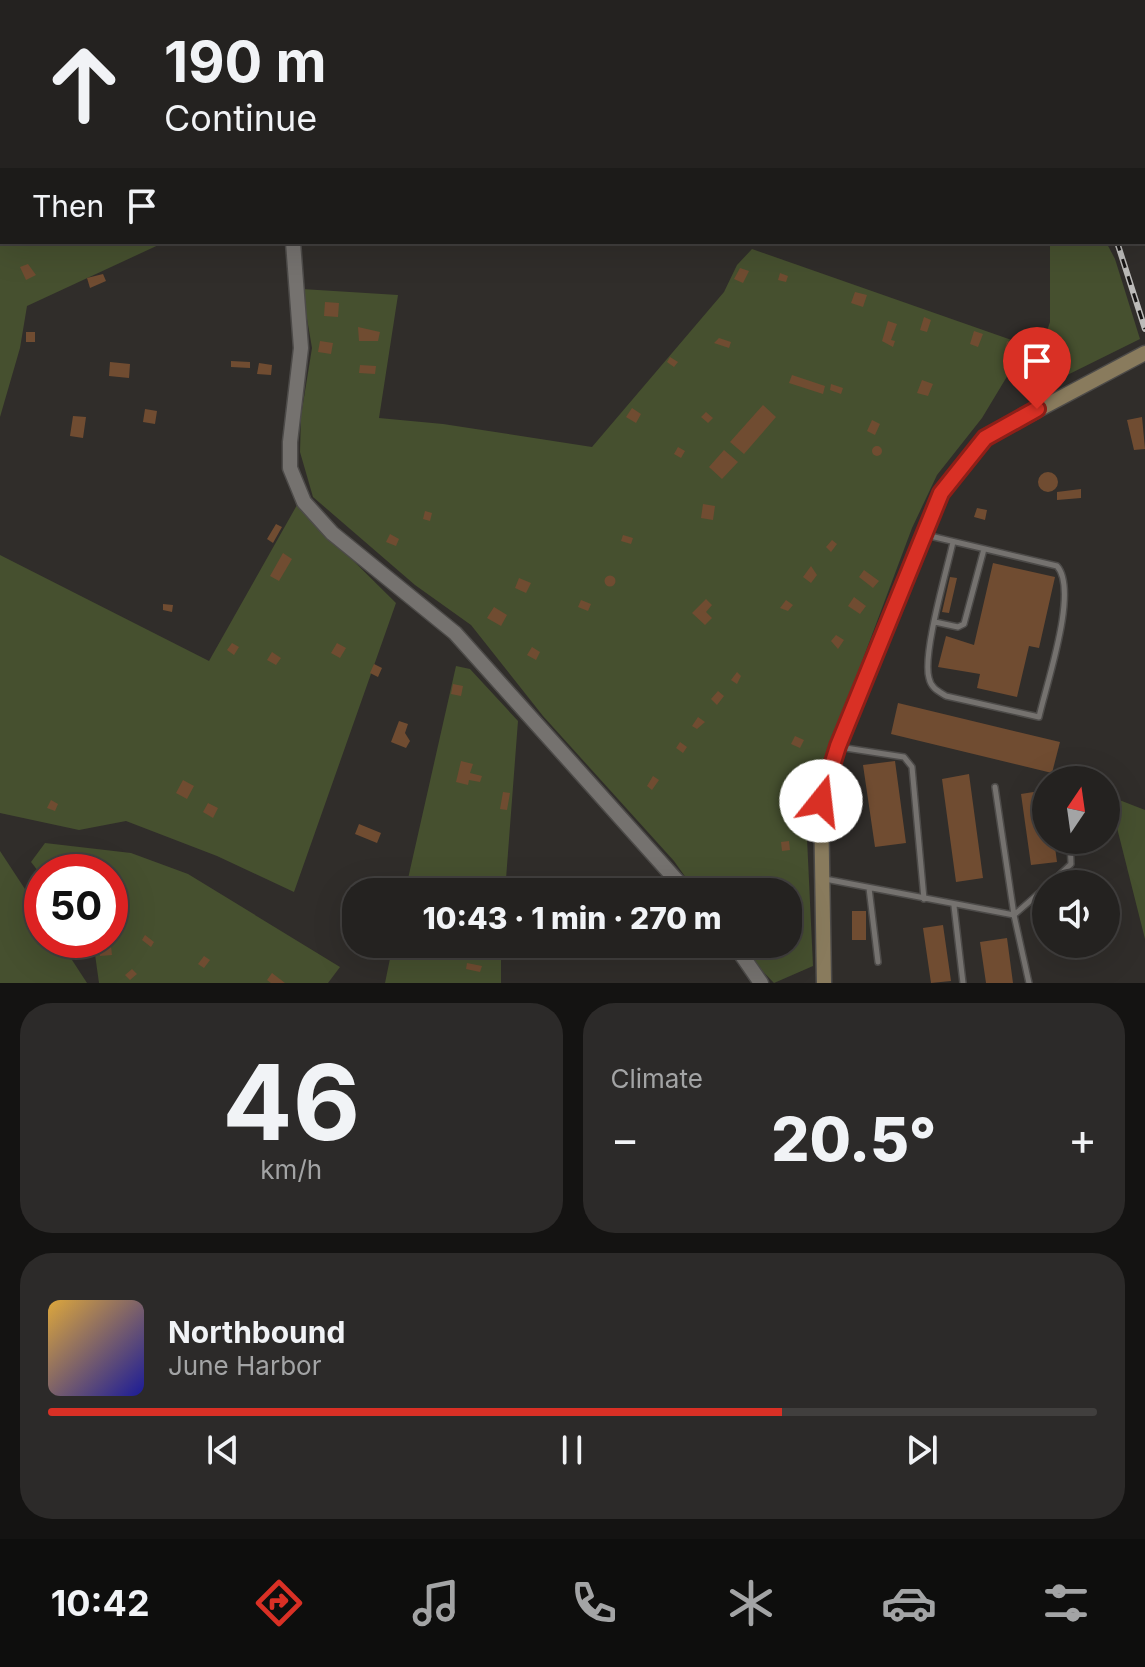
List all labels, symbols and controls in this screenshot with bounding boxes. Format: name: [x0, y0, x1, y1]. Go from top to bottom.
text: 190 m: [164, 28, 327, 96]
icon: ahead: [32, 32, 136, 136]
text: Continue: [164, 96, 317, 140]
icon: arrive: [120, 184, 164, 228]
text: Then: [32, 188, 104, 224]
pin: [1003, 327, 1071, 409]
icon: arrive: [1015, 339, 1059, 383]
position arrow: [779, 759, 863, 843]
north arrow: [1032, 766, 1120, 854]
map controls: [1032, 766, 1120, 958]
speed limit sign: 50: [24, 854, 128, 958]
button: sound: [1032, 870, 1120, 958]
text: 10:43 · 1 min · 270 m: [423, 900, 721, 936]
text: 46: [222, 1039, 360, 1165]
text: Climate: [611, 1063, 703, 1094]
text: 20.5°: [771, 1103, 936, 1175]
text: −: [611, 1112, 640, 1166]
text: +: [1068, 1112, 1097, 1166]
text: km/h: [260, 1154, 322, 1185]
text: Northbound: [168, 1314, 345, 1350]
text: June Harbor: [168, 1350, 321, 1381]
icon: previous: [201, 1428, 245, 1472]
icon: pause: [550, 1428, 594, 1472]
icon: next: [900, 1428, 944, 1472]
icon: directions: [251, 1575, 307, 1631]
icon: music: [408, 1575, 464, 1631]
icon: phone: [566, 1575, 622, 1631]
icon: climate: [723, 1575, 779, 1631]
icon: car: [881, 1575, 937, 1631]
icon: filters: [1038, 1575, 1094, 1631]
text: 10:42: [51, 1581, 150, 1625]

